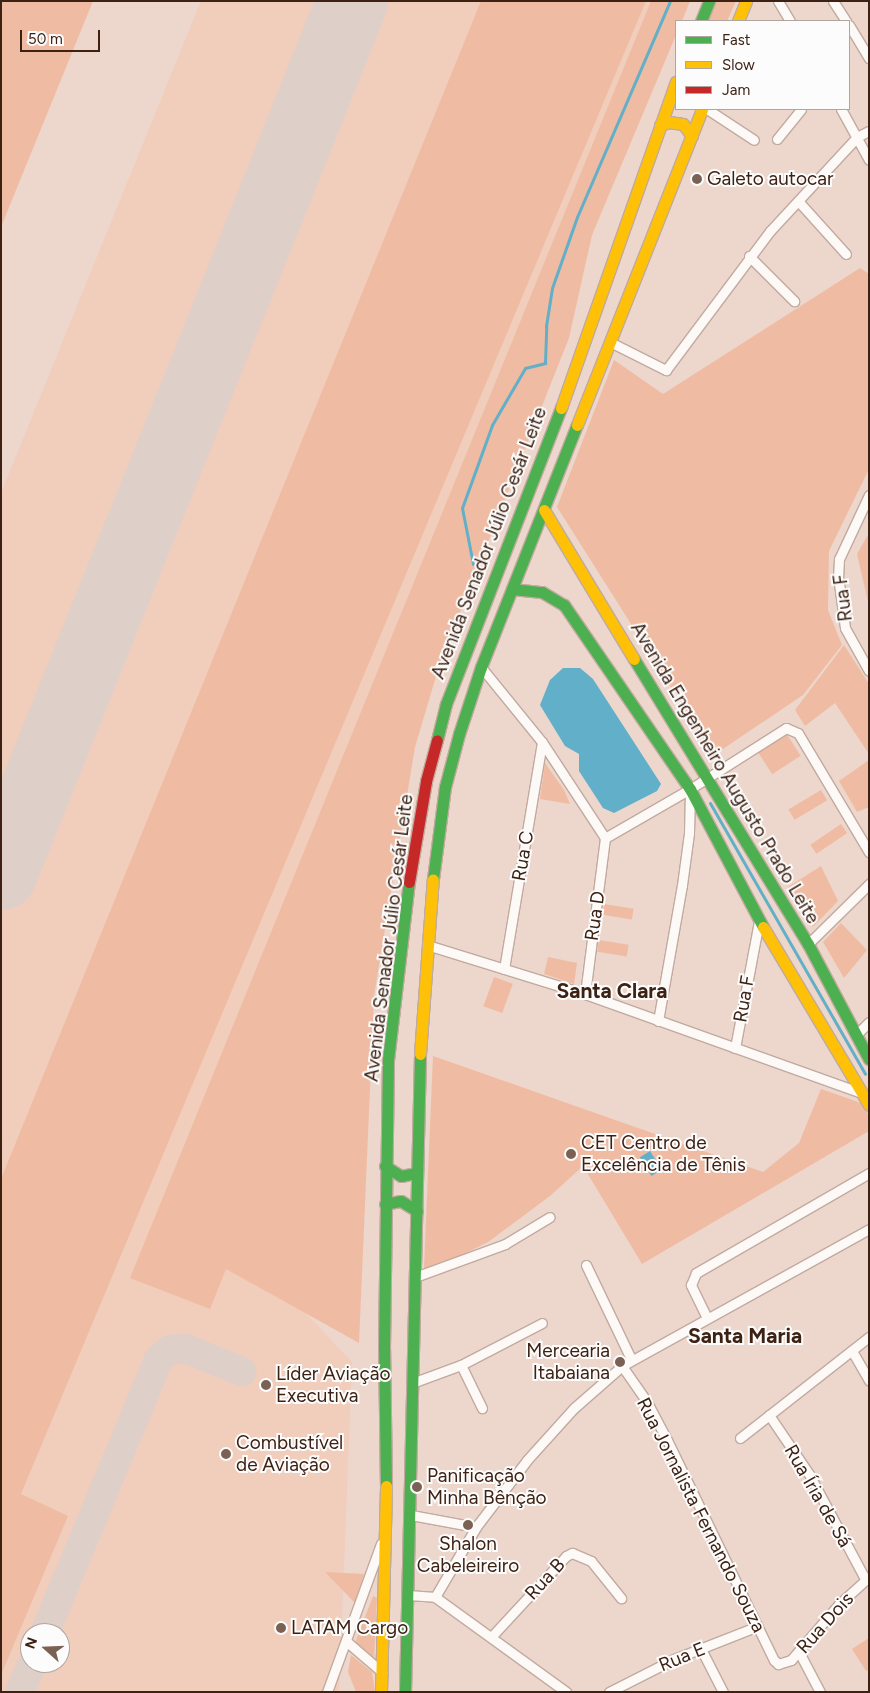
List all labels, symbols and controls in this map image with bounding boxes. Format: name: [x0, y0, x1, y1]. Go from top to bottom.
scale bar: [22, 20, 102, 52]
legend: [675, 20, 850, 110]
text: 50 m: [28, 30, 63, 48]
text: Fast: [722, 31, 750, 49]
text: Slow: [722, 56, 755, 74]
text: Jam: [722, 81, 750, 99]
place label: Galeto autocar: [707, 168, 833, 190]
marker: Galeto autocar: [691, 173, 703, 185]
street label: Avenida Senador Júlio Cesár Leite: [427, 404, 551, 682]
street label: Rua F: [829, 573, 857, 623]
street label: Avenida Engenheiro Augusto Prado Leite: [626, 618, 824, 928]
street label: Avenida Senador Júlio Cesár Leite: [360, 793, 418, 1083]
street label: Rua C: [507, 829, 539, 883]
street label: Rua D: [580, 890, 610, 942]
street label: Rua F: [729, 974, 759, 1024]
district label: Santa Clara: [556, 978, 668, 1004]
place label: CET Centro de Excelência de Tênis: [581, 1132, 746, 1176]
marker: CET Centro de Excelência de Tênis: [565, 1148, 577, 1160]
district label: Santa Maria: [688, 1323, 802, 1349]
place label: Mercearia Itabaiana: [526, 1340, 610, 1384]
marker: Mercearia Itabaiana: [614, 1356, 626, 1368]
place label: Líder Aviação Executiva: [276, 1363, 391, 1407]
marker: Líder Aviação Executiva: [260, 1379, 272, 1391]
street label: Rua Jornalista Fernando Souza: [632, 1394, 770, 1636]
place label: Combustível de Aviação: [236, 1432, 343, 1476]
street label: Rua Íria de Sá: [779, 1441, 857, 1551]
marker: Combustível de Aviação: [220, 1448, 232, 1460]
place label: Panificação Minha Bênção: [427, 1465, 547, 1509]
marker: Panificação Minha Bênção: [411, 1481, 423, 1493]
marker: Shalon Cabeleireiro: [462, 1519, 474, 1531]
place label: Shalon Cabeleireiro: [417, 1533, 519, 1577]
street label: Rua B: [520, 1553, 570, 1605]
street label: Rua Dois: [792, 1588, 858, 1658]
place label: LATAM Cargo: [291, 1617, 408, 1639]
marker: LATAM Cargo: [275, 1622, 287, 1634]
north arrow: [20, 1623, 70, 1673]
text: N: [22, 1635, 41, 1651]
street label: Rua E: [655, 1637, 709, 1677]

